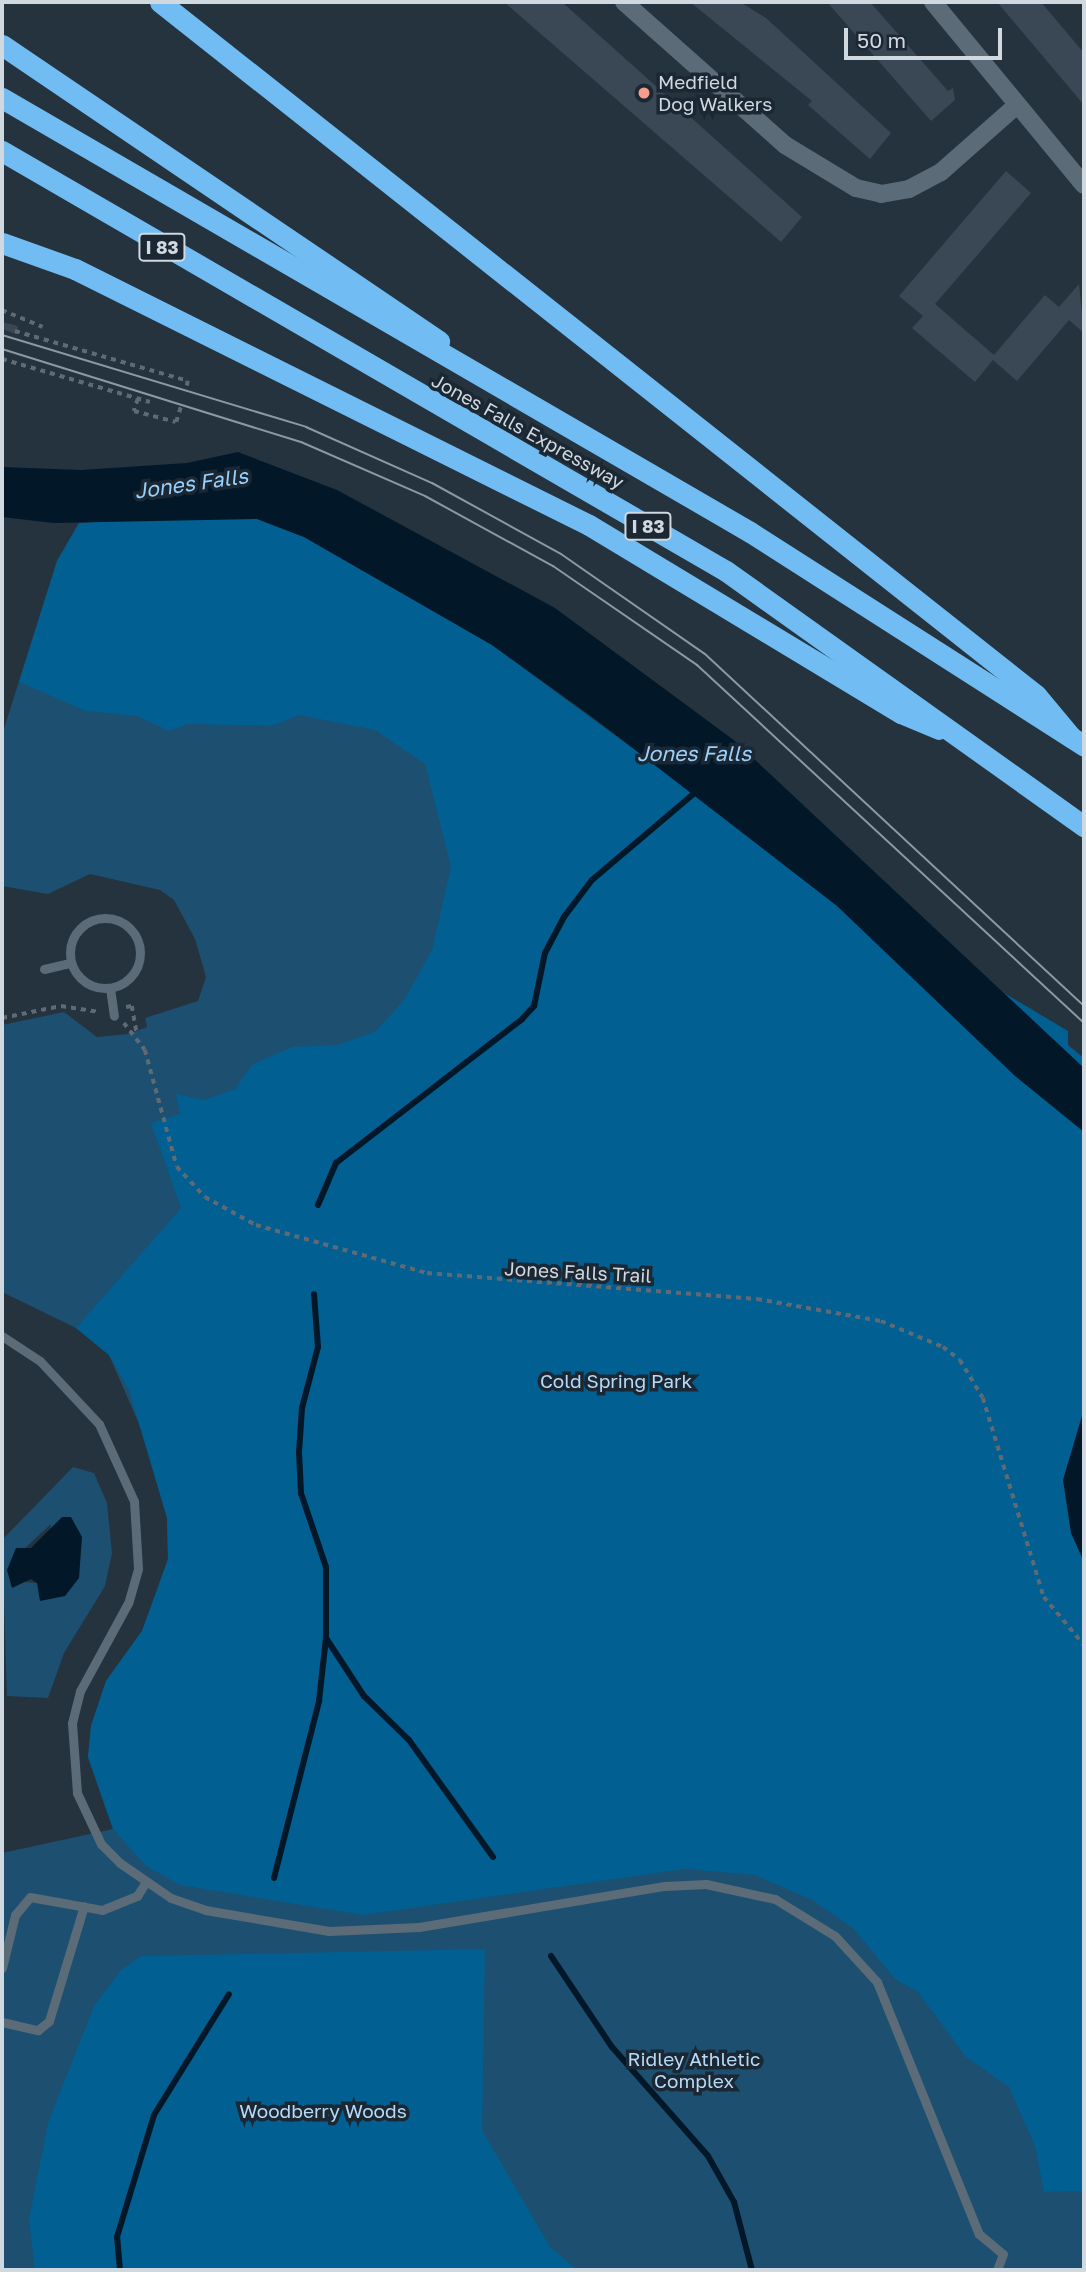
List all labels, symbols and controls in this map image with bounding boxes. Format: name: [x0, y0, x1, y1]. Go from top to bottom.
scale bar: [848, 14, 1006, 58]
text: 50 m: [857, 27, 906, 53]
place label: Medfield Dog Walkers: [658, 71, 772, 115]
marker: Medfield Dog Walkers: [636, 85, 652, 101]
road number: I 83: [138, 232, 186, 262]
street label: Jones Falls Expressway: [428, 369, 628, 493]
water label: Jones Falls: [133, 463, 249, 503]
road number: I 83: [624, 512, 672, 540]
water label: Jones Falls: [637, 740, 751, 766]
street label: Jones Falls Trail: [504, 1257, 652, 1287]
park label: Cold Spring Park: [540, 1370, 692, 1392]
park label: Ridley Athletic Complex: [628, 2048, 760, 2092]
park label: Woodberry Woods: [239, 2100, 407, 2122]

